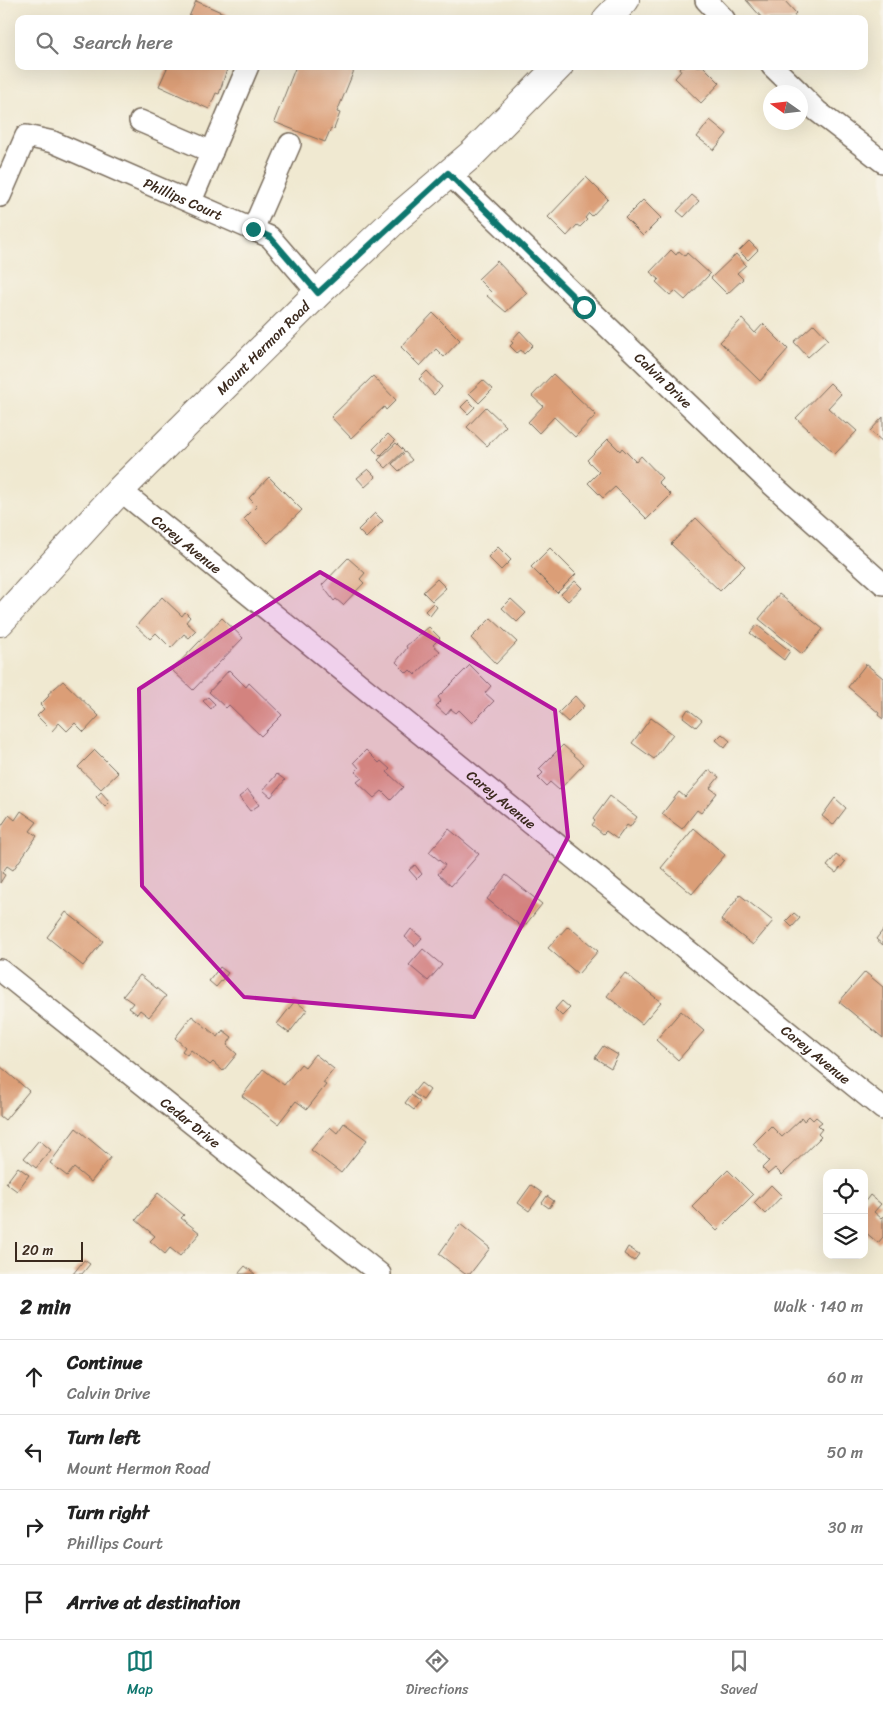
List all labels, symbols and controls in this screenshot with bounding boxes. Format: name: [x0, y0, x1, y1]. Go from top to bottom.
search box: [15, 15, 868, 70]
text: Search here: [73, 26, 173, 59]
icon: search: [33, 29, 61, 57]
north arrow: [763, 85, 808, 130]
street label: Phillips Court: [139, 171, 227, 227]
route end: [242, 218, 265, 241]
street label: Mount Hermon Road: [210, 294, 317, 401]
route start: [573, 296, 596, 319]
street label: Calvin Drive: [628, 346, 698, 415]
street label: Carey Avenue: [146, 508, 227, 580]
street label: Carey Avenue: [461, 763, 542, 836]
street label: Carey Avenue: [775, 1018, 856, 1091]
street label: Cedar Drive: [155, 1090, 226, 1155]
map controls: [823, 1169, 868, 1259]
button: locate: [823, 1169, 868, 1214]
button: layers: [823, 1214, 868, 1259]
text: 20 m: [22, 1238, 53, 1263]
scale bar: [15, 1239, 82, 1262]
text: 2 min: [20, 1288, 71, 1326]
text: Walk · 140 m: [774, 1292, 863, 1321]
text: Continue: [67, 1346, 143, 1379]
icon: ahead: [20, 1363, 48, 1391]
text: 60 m: [827, 1363, 863, 1392]
text: Calvin Drive: [67, 1379, 151, 1408]
text: Turn left: [67, 1421, 140, 1454]
icon: left: [20, 1438, 48, 1466]
text: 50 m: [827, 1438, 863, 1467]
text: Mount Hermon Road: [67, 1454, 210, 1483]
text: Turn right: [67, 1496, 149, 1529]
icon: right: [20, 1513, 48, 1541]
text: 30 m: [828, 1513, 863, 1542]
text: Phillips Court: [67, 1529, 163, 1558]
text: Arrive at destination: [67, 1586, 240, 1619]
icon: arrive: [20, 1588, 48, 1616]
tab: Map: [126, 1647, 154, 1702]
tab: Directions: [406, 1647, 468, 1702]
tab: Saved: [720, 1647, 757, 1702]

